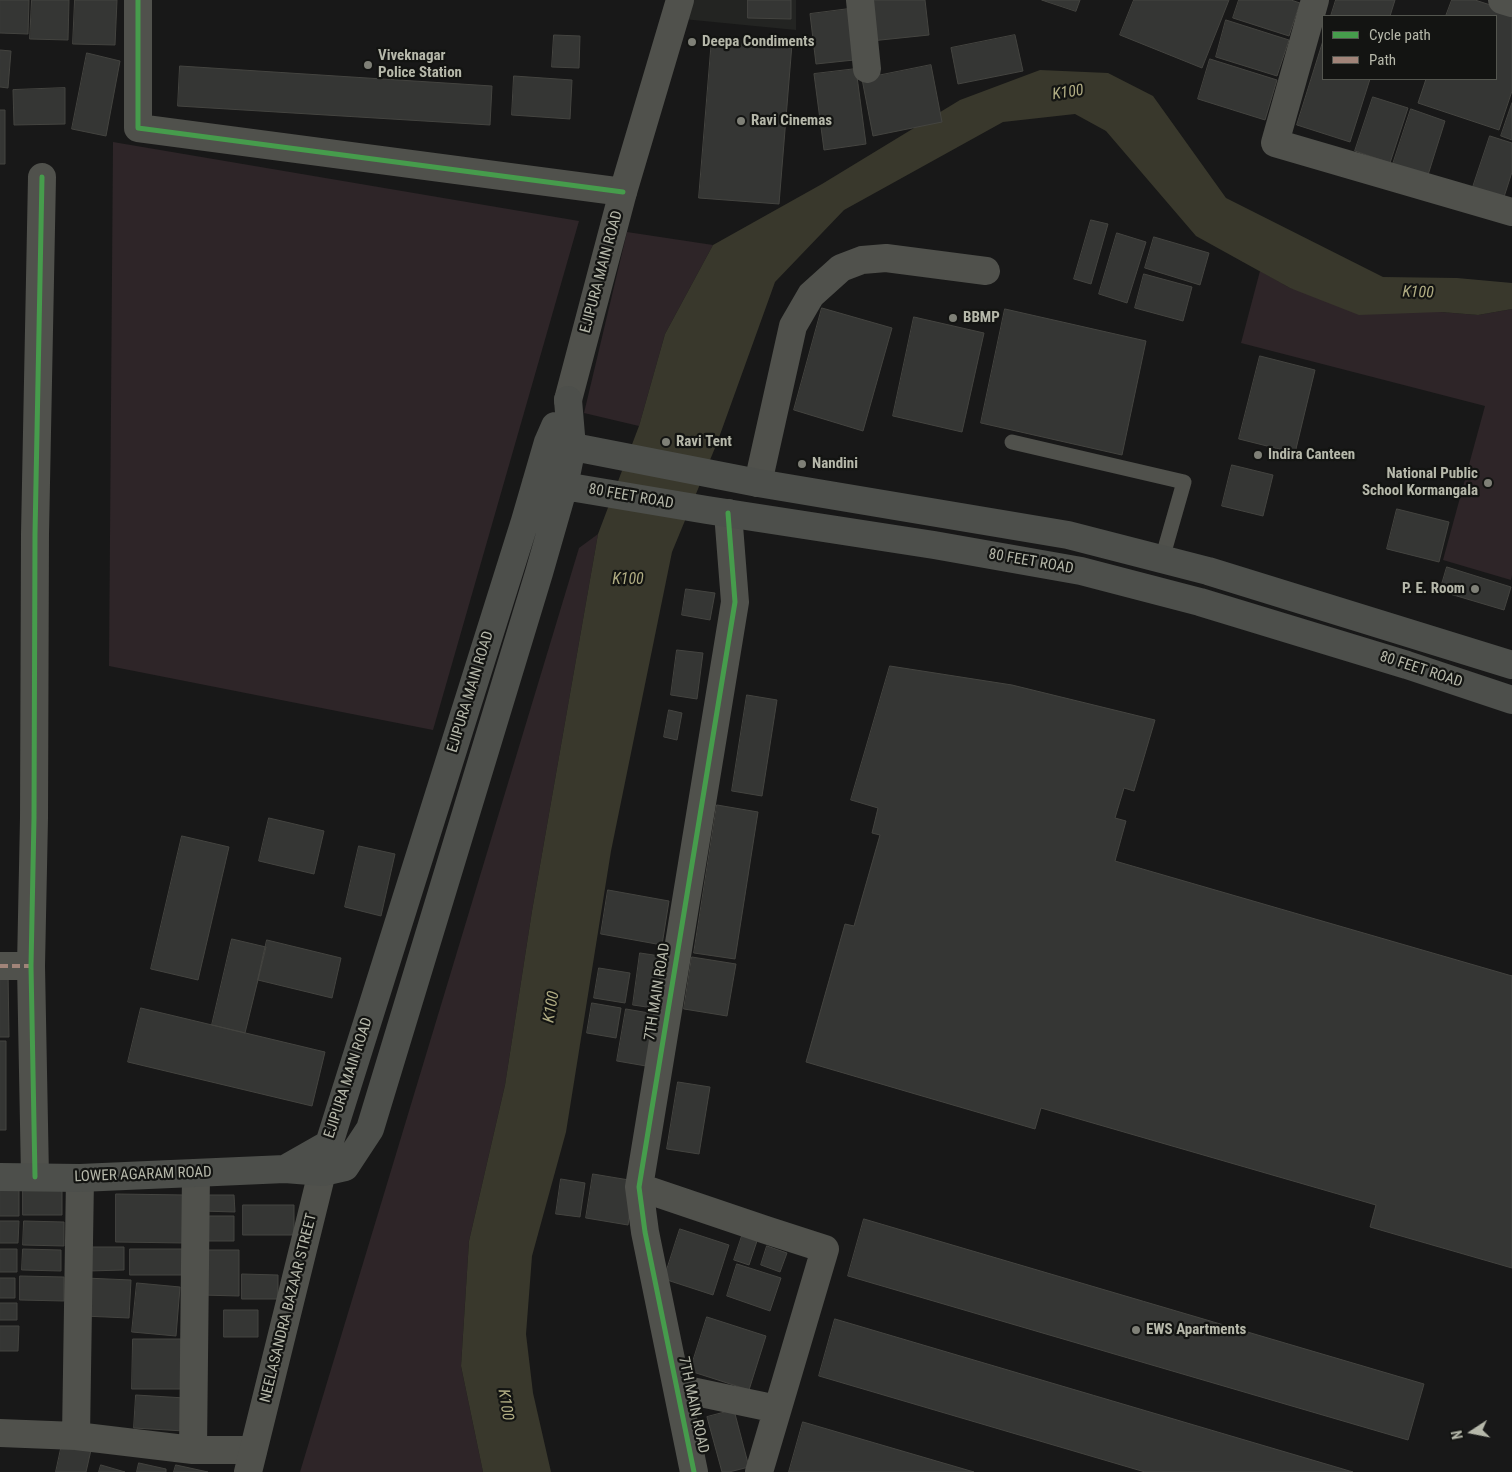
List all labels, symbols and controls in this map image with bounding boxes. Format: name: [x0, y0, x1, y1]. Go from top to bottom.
legend: [1322, 15, 1497, 80]
text: Cycle path: [1369, 26, 1431, 44]
place label: Deepa Condiments: [702, 33, 814, 51]
marker: Deepa Condiments: [686, 36, 698, 48]
place label: Viveknagar Police Station: [378, 47, 462, 82]
text: Path: [1369, 51, 1396, 69]
marker: Viveknagar Police Station: [362, 59, 374, 71]
water label: K100: [1051, 81, 1085, 105]
place label: Ravi Cinemas: [751, 112, 832, 130]
marker: Ravi Cinemas: [735, 115, 747, 127]
street label: EJIPURA MAIN ROAD: [577, 209, 627, 335]
water label: K100: [1402, 283, 1434, 303]
place label: BBMP: [963, 309, 1000, 327]
marker: BBMP: [947, 312, 959, 324]
place label: Ravi Tent: [676, 433, 732, 451]
marker: Ravi Tent: [660, 436, 672, 448]
place label: Indira Canteen: [1268, 446, 1355, 464]
marker: Indira Canteen: [1252, 449, 1264, 461]
place label: Nandini: [812, 455, 858, 473]
marker: Nandini: [796, 458, 808, 470]
place label: National Public School Kormangala: [1362, 465, 1478, 500]
marker: National Public School Kormangala: [1482, 477, 1494, 489]
street label: 80 FEET ROAD: [587, 481, 675, 513]
street label: 80 FEET ROAD: [987, 546, 1075, 578]
water label: K100: [612, 570, 644, 590]
place label: P. E. Room: [1402, 580, 1465, 598]
marker: P. E. Room: [1469, 583, 1481, 595]
street label: EJIPURA MAIN ROAD: [444, 629, 498, 755]
street label: 80 FEET ROAD: [1377, 648, 1465, 692]
street label: 7TH MAIN ROAD: [641, 942, 675, 1042]
water label: K100: [540, 990, 564, 1024]
street label: EJIPURA MAIN ROAD: [321, 1015, 377, 1141]
street label: LOWER AGARAM ROAD: [74, 1164, 212, 1186]
street label: NEELASANDRA BAZAAR STREET: [257, 1212, 321, 1404]
place label: EWS Apartments: [1146, 1321, 1246, 1339]
marker: EWS Apartments: [1130, 1324, 1142, 1336]
street label: 7TH MAIN ROAD: [674, 1355, 712, 1455]
water label: K100: [493, 1388, 517, 1422]
north arrow: [1447, 1407, 1497, 1457]
text: N: [1449, 1429, 1466, 1441]

